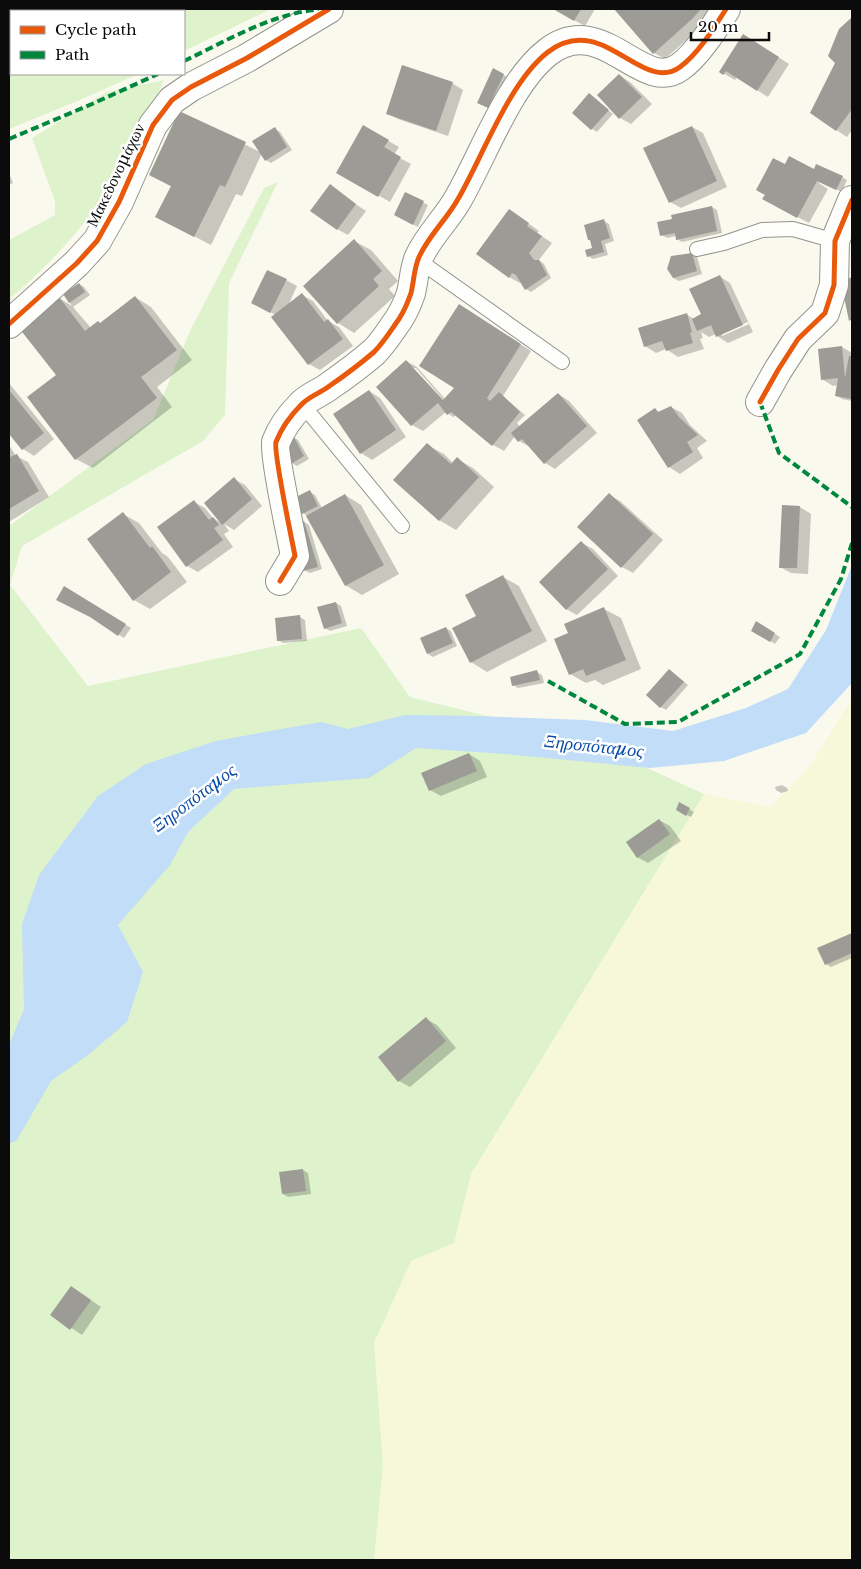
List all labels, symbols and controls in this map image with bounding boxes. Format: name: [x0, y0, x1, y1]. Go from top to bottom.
legend: [10, 10, 185, 75]
scale bar: [691, 10, 768, 42]
text: 20 m: [698, 17, 738, 36]
text: Cycle path: [55, 20, 137, 39]
text: Path: [55, 45, 89, 64]
street label: Μακεδονομάχων: [81, 120, 149, 230]
water label: Ξηροπόταμος: [543, 730, 645, 762]
water label: Ξηροπόταμος: [148, 759, 241, 837]

